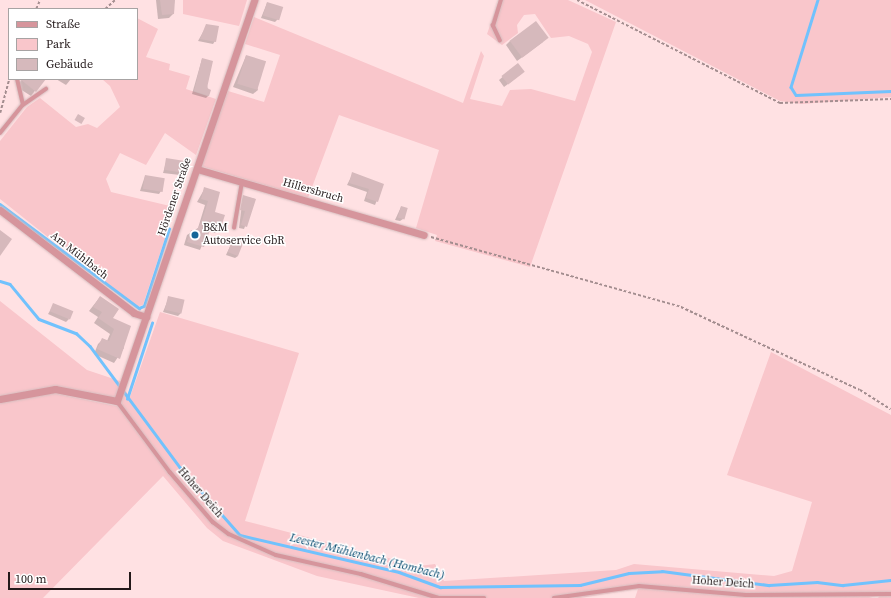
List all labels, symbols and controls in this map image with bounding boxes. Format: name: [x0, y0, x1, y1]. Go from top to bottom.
legend: [8, 8, 138, 80]
text: Straße: [46, 16, 80, 32]
text: Park: [46, 36, 71, 52]
text: Gebäude: [46, 56, 93, 72]
street label: Hördener Straße: [155, 156, 195, 238]
street label: Hillersbruch: [281, 176, 345, 206]
place label: B&M Autoservice GbR: [203, 222, 284, 248]
street label: Am Mühlbach: [48, 229, 110, 283]
marker: B&M Autoservice GbR: [190, 230, 200, 240]
street label: Hoher Deich: [175, 465, 225, 521]
water label: Leester Mühlenbach (Hombach): [288, 531, 446, 583]
scale bar: [10, 564, 133, 590]
text: 100 m: [15, 571, 47, 587]
street label: Hoher Deich: [691, 574, 755, 592]

